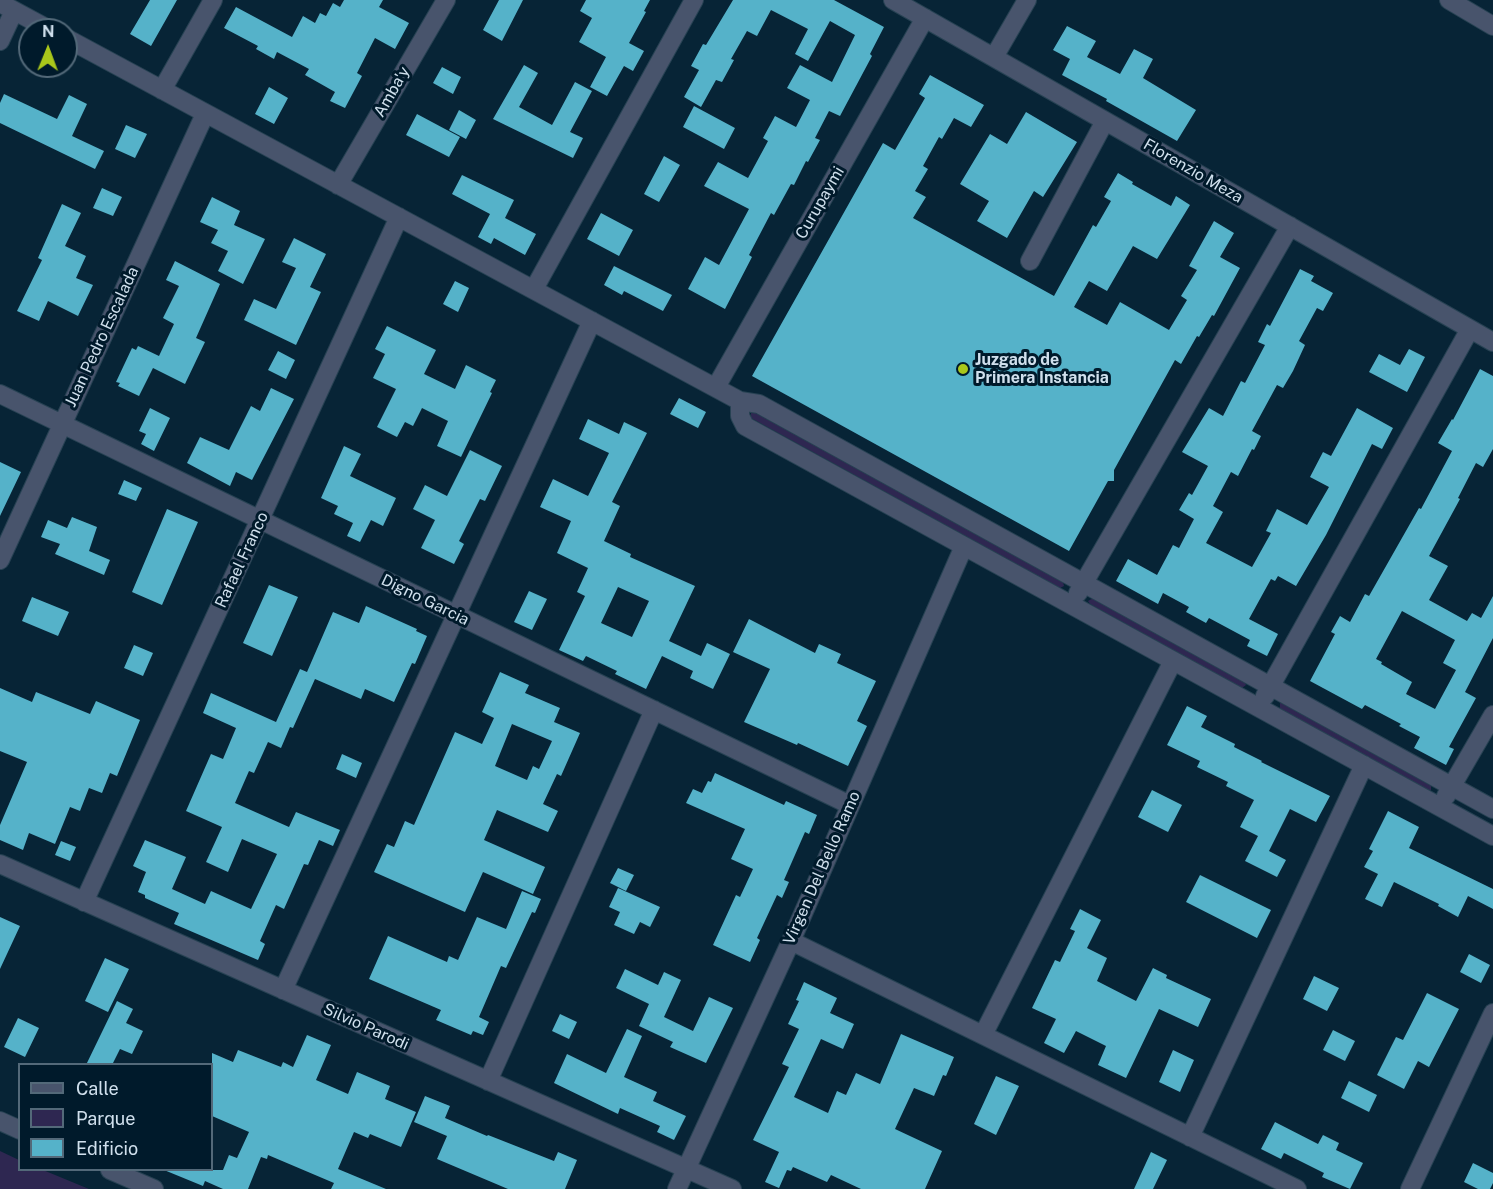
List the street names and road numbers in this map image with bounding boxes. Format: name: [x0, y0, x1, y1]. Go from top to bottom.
street label: Amba'y: [370, 63, 414, 121]
street label: Florenzio Meza: [1140, 135, 1246, 207]
street label: Curupaymi: [792, 163, 848, 243]
street label: Juan Pedro Escalada: [61, 264, 143, 410]
street label: Rafael Franco: [211, 509, 273, 611]
street label: Digno Garcia: [378, 570, 472, 630]
street label: Virgen Del Bello Ramo: [780, 788, 864, 948]
street label: Silvio Parodi: [320, 1000, 412, 1054]

